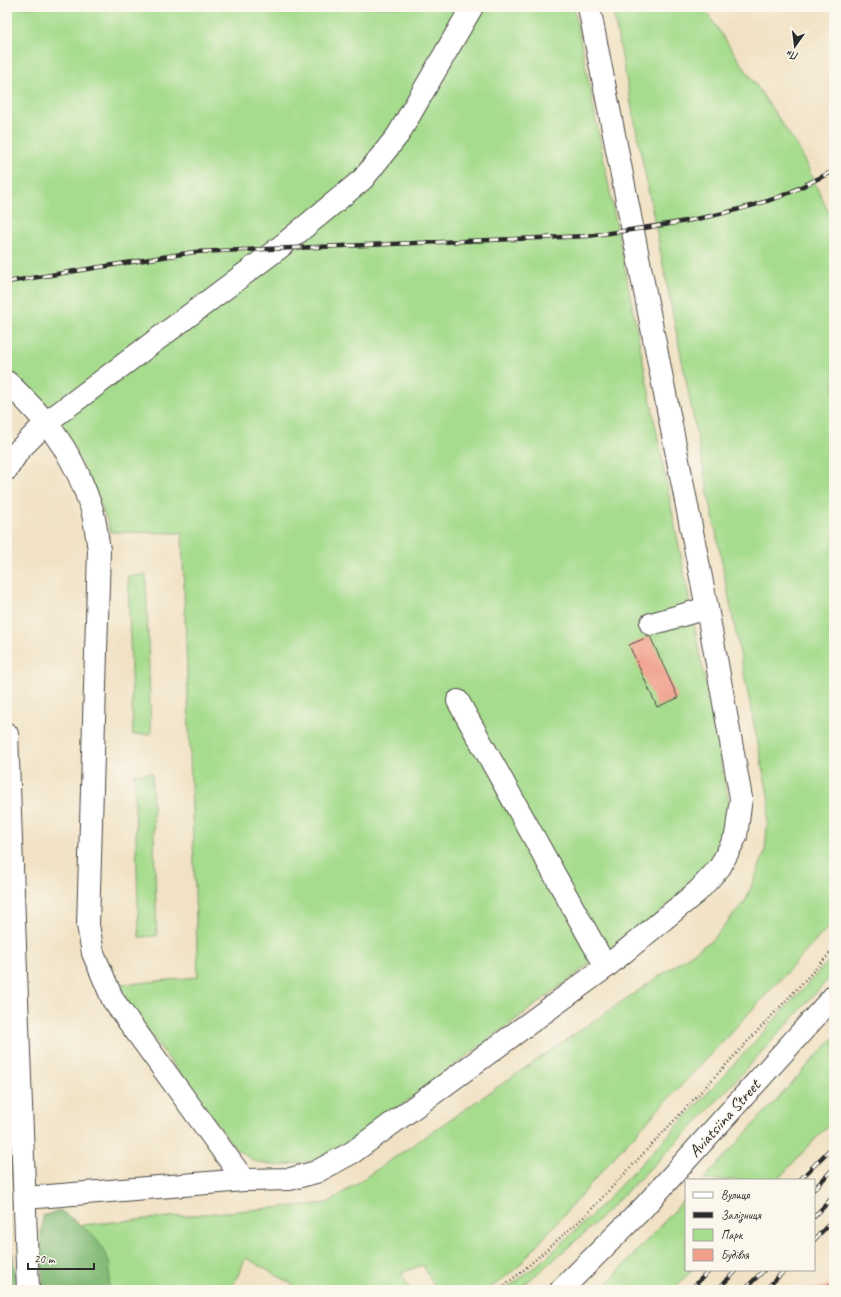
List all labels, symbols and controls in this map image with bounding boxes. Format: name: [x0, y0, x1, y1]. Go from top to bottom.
north arrow: [775, 26, 815, 66]
text: Пн: [784, 47, 800, 64]
street label: Aviatsiina Street: [684, 1073, 766, 1162]
legend: [685, 1179, 815, 1271]
text: Вулиця: [721, 1187, 750, 1203]
text: Залізниця: [721, 1207, 762, 1223]
text: Парк: [721, 1227, 744, 1243]
scale bar: [28, 1245, 94, 1271]
text: Будівля: [721, 1247, 750, 1263]
text: 20 m: [34, 1251, 56, 1267]

